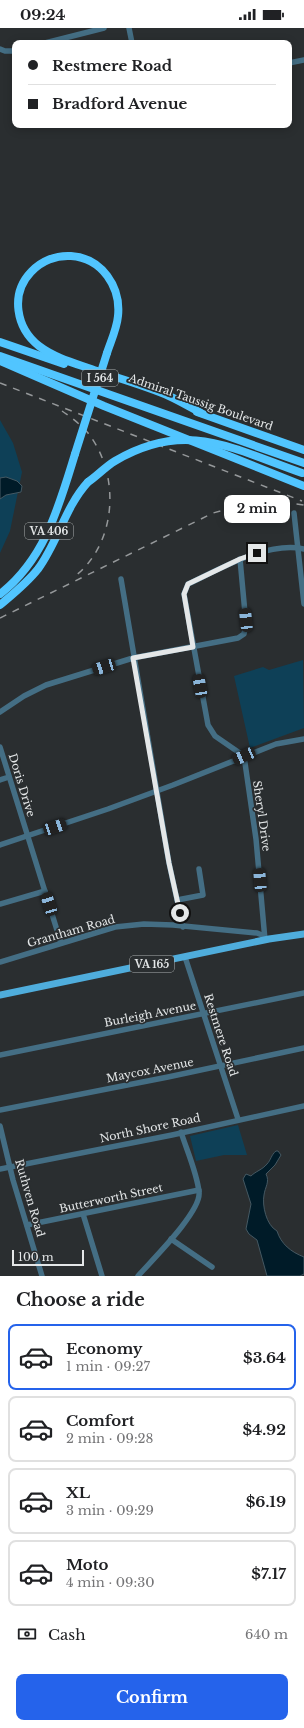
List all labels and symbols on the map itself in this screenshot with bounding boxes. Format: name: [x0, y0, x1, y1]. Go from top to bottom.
road number: I 564: [82, 370, 118, 386]
street label: Admiral Taussig Boulevard: [126, 370, 275, 433]
callout: 2 min: [224, 495, 290, 523]
road number: VA 406: [25, 523, 73, 539]
route end: [248, 544, 266, 562]
car: [239, 607, 253, 633]
car: [91, 658, 117, 676]
car: [192, 673, 208, 699]
car: [231, 746, 257, 766]
street label: Doris Drive: [6, 752, 38, 818]
street label: Sheryl Drive: [250, 780, 274, 852]
car: [42, 818, 68, 836]
car: [253, 868, 267, 892]
car: [40, 891, 58, 917]
route start: [171, 904, 189, 922]
street label: Grantham Road: [26, 912, 117, 950]
road number: VA 165: [130, 956, 174, 972]
street label: Restmere Road: [201, 992, 241, 1079]
street label: Burleigh Avenue: [103, 998, 197, 1030]
street label: Maycox Avenue: [105, 1055, 195, 1085]
street label: North Shore Road: [98, 1110, 202, 1146]
street label: Ruthven Road: [12, 1157, 48, 1239]
street label: Butterworth Street: [58, 1180, 165, 1216]
scale bar: [12, 1248, 84, 1267]

